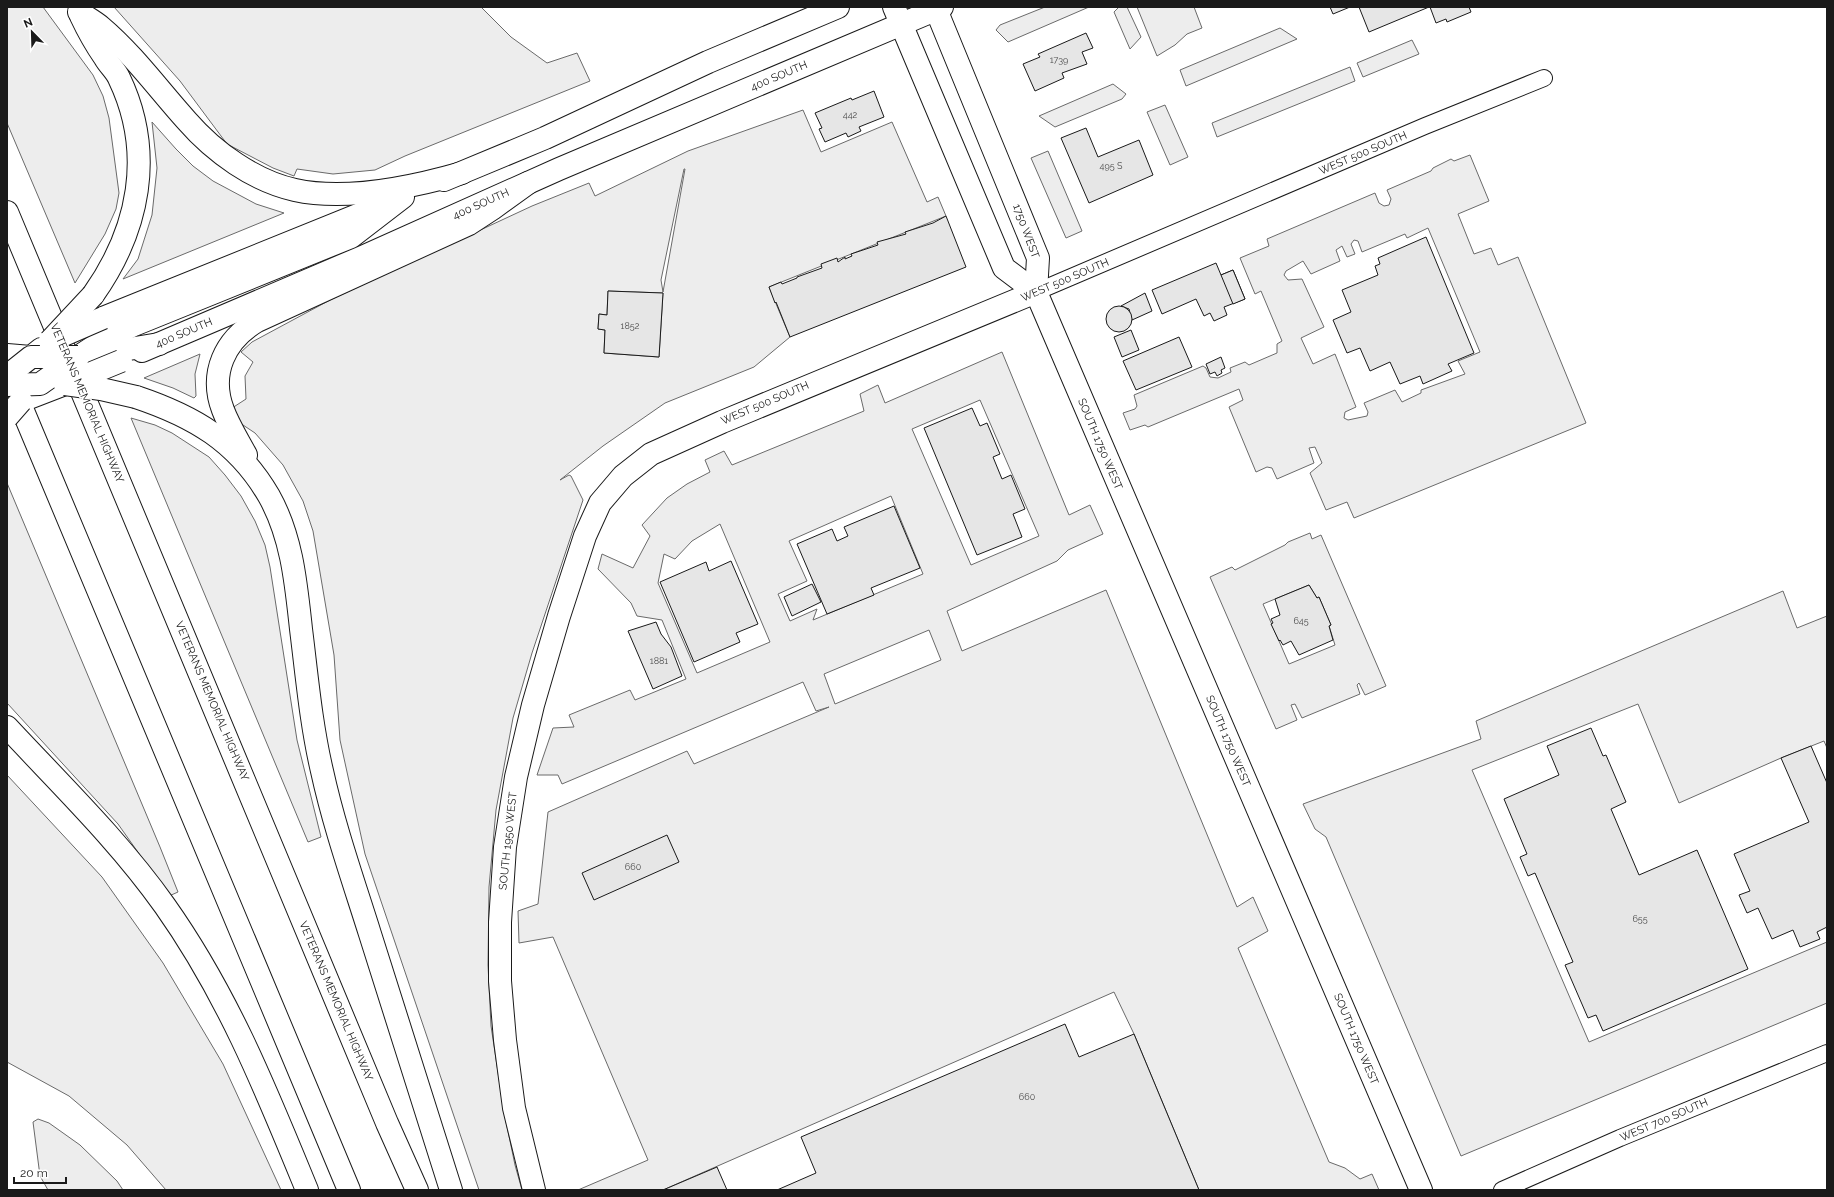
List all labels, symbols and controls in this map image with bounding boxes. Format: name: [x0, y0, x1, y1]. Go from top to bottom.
north arrow: [12, 12, 52, 52]
text: N: [22, 16, 35, 31]
house number: 1739: [1050, 55, 1068, 65]
street label: 400 SOUTH: [749, 58, 809, 94]
house number: 442: [843, 110, 858, 120]
street label: WEST 500 SOUTH: [1317, 129, 1409, 177]
house number: 495 S: [1100, 161, 1123, 171]
street label: 400 SOUTH: [451, 186, 511, 222]
street label: 1750 WEST: [1010, 202, 1042, 260]
street label: WEST 500 SOUTH: [1019, 256, 1111, 304]
street label: 400 SOUTH: [154, 315, 214, 351]
street label: VETERANS MEMORIAL HIGHWAY: [47, 321, 127, 485]
house number: 1852: [621, 321, 640, 331]
street label: WEST 500 SOUTH: [719, 379, 811, 427]
street label: SOUTH 1750 WEST: [1075, 396, 1125, 492]
house number: 645: [1293, 616, 1309, 626]
street label: VETERANS MEMORIAL HIGHWAY: [172, 619, 252, 783]
house number: 1881: [650, 656, 668, 666]
street label: SOUTH 1750 WEST: [1203, 693, 1253, 789]
street label: SOUTH 1950 WEST: [496, 791, 520, 891]
house number: 660: [625, 862, 642, 872]
house number: 655: [1632, 914, 1648, 924]
street label: VETERANS MEMORIAL HIGHWAY: [296, 919, 376, 1083]
street label: SOUTH 1750 WEST: [1331, 991, 1381, 1087]
house number: 660: [1019, 1092, 1036, 1102]
street label: WEST 700 SOUTH: [1618, 1096, 1710, 1144]
scale bar: [14, 1159, 66, 1185]
text: 20 m: [20, 1166, 48, 1180]

